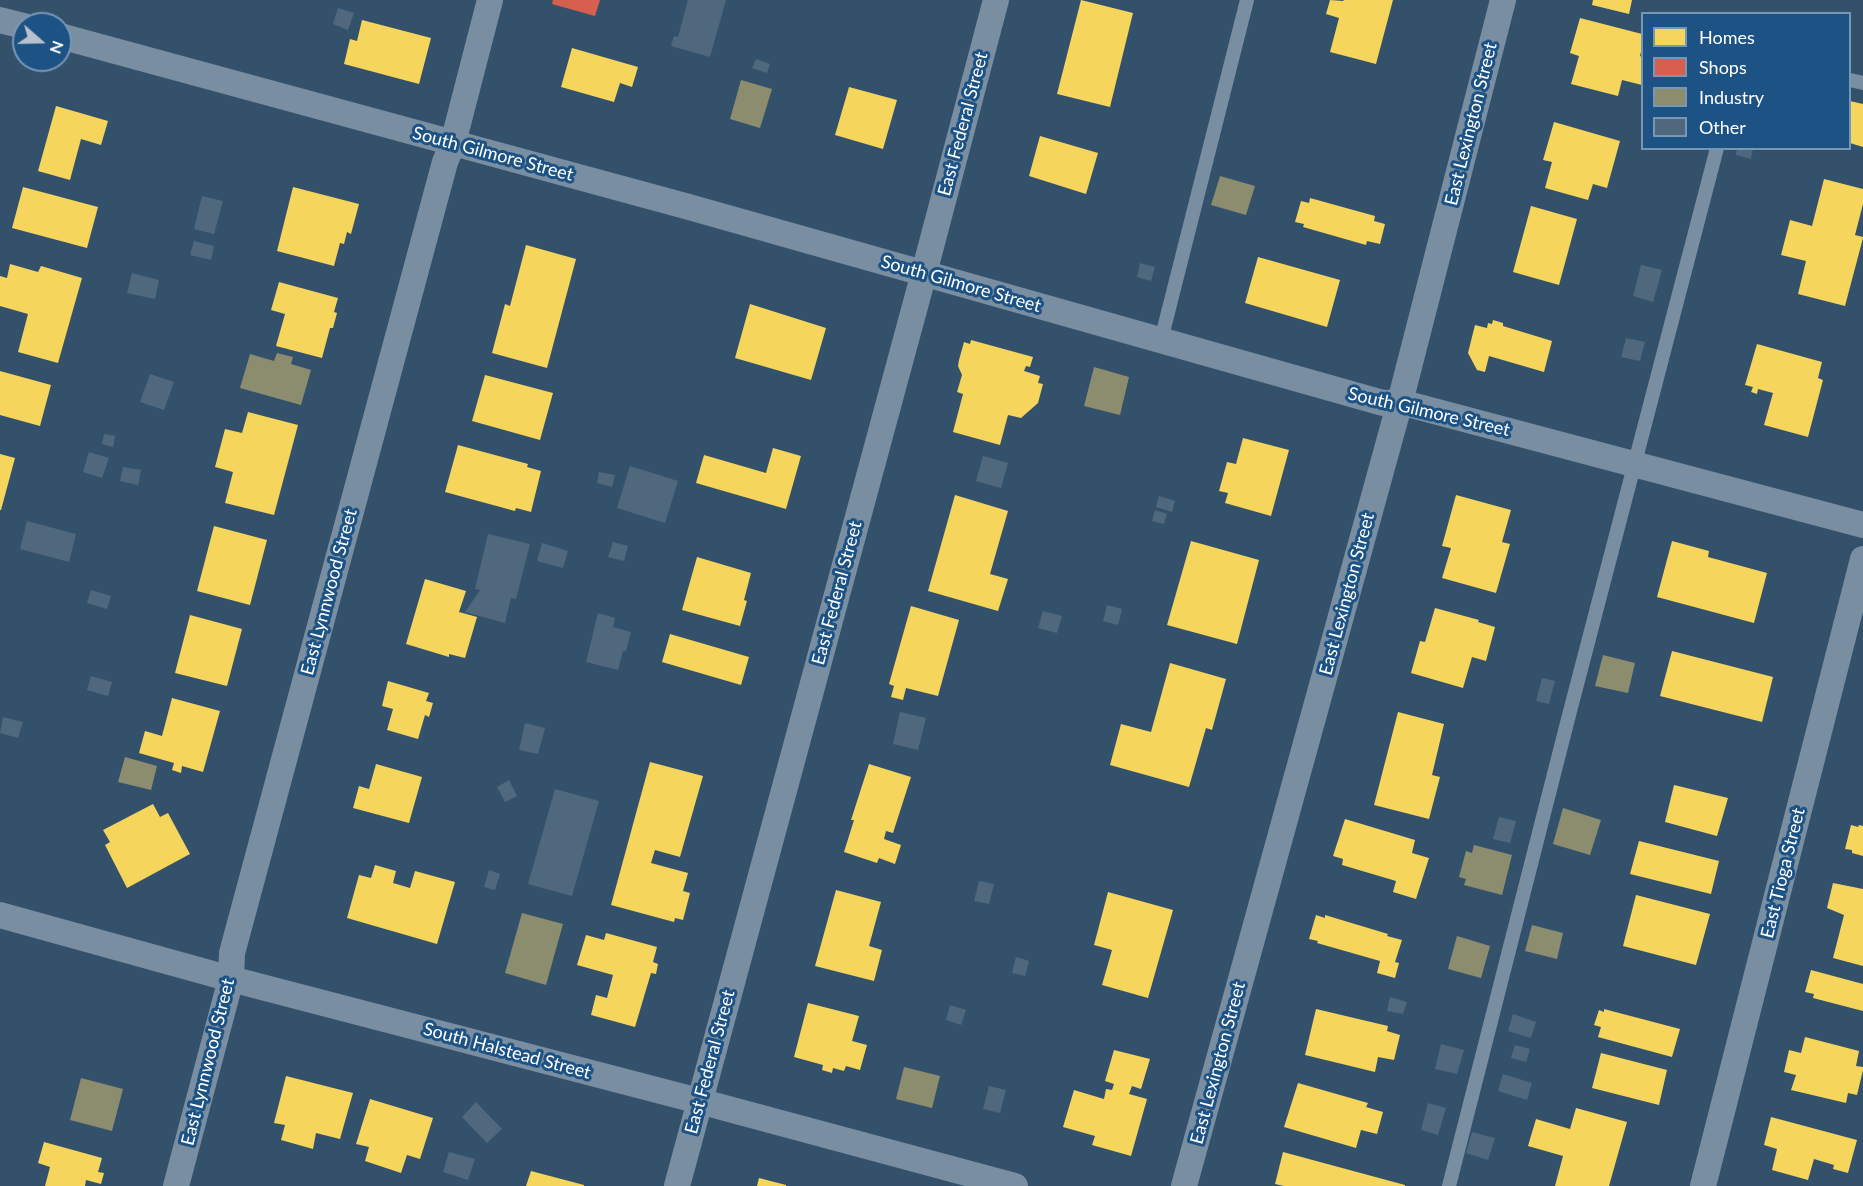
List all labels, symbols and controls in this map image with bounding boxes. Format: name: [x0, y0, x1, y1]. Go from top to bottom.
north arrow: [12, 12, 72, 72]
legend: [1641, 12, 1851, 150]
text: Homes: [1699, 26, 1755, 48]
text: N: [46, 39, 69, 57]
street label: East Lexington Street: [1440, 40, 1502, 208]
street label: East Federal Street: [933, 50, 993, 198]
text: Shops: [1699, 56, 1747, 78]
text: Industry: [1699, 86, 1764, 108]
text: Other: [1699, 116, 1746, 138]
street label: South Gilmore Street: [410, 122, 576, 186]
street label: South Gilmore Street: [879, 251, 1043, 317]
street label: South Gilmore Street: [1346, 383, 1512, 441]
street label: East Lynnwood Street: [296, 506, 362, 678]
street label: East Lexington Street: [1315, 510, 1379, 678]
street label: East Federal Street: [807, 519, 867, 667]
street label: East Tioga Street: [1756, 806, 1810, 940]
street label: East Lynnwood Street: [177, 976, 239, 1148]
street label: East Lexington Street: [1186, 979, 1250, 1147]
street label: East Federal Street: [680, 988, 740, 1136]
street label: South Halstead Street: [421, 1018, 593, 1084]

